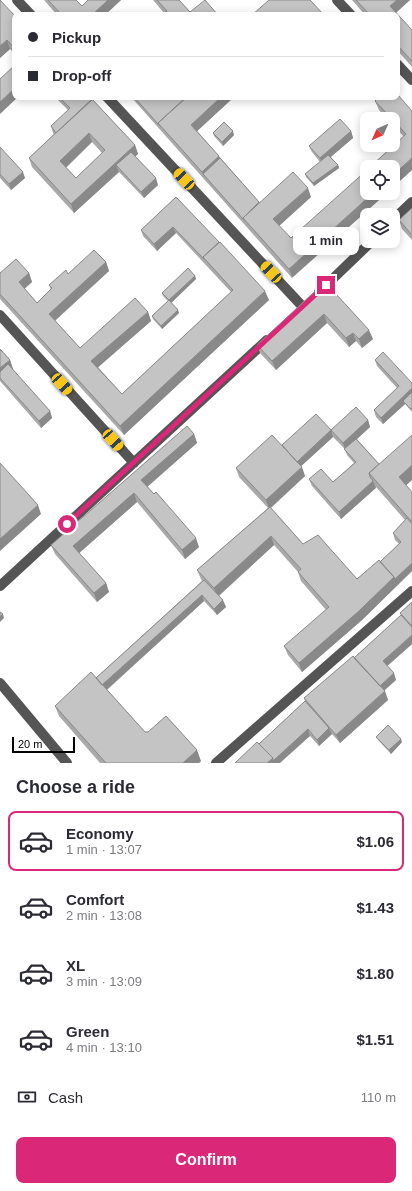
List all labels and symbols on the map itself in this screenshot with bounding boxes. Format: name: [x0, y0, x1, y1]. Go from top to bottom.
north arrow: [360, 112, 400, 152]
car: [171, 166, 197, 192]
callout: 1 min: [293, 227, 359, 255]
car: [258, 259, 284, 285]
route end: [317, 276, 335, 294]
car: [50, 371, 74, 397]
car: [101, 427, 125, 453]
route start: [58, 515, 76, 533]
scale bar: [12, 735, 75, 754]

